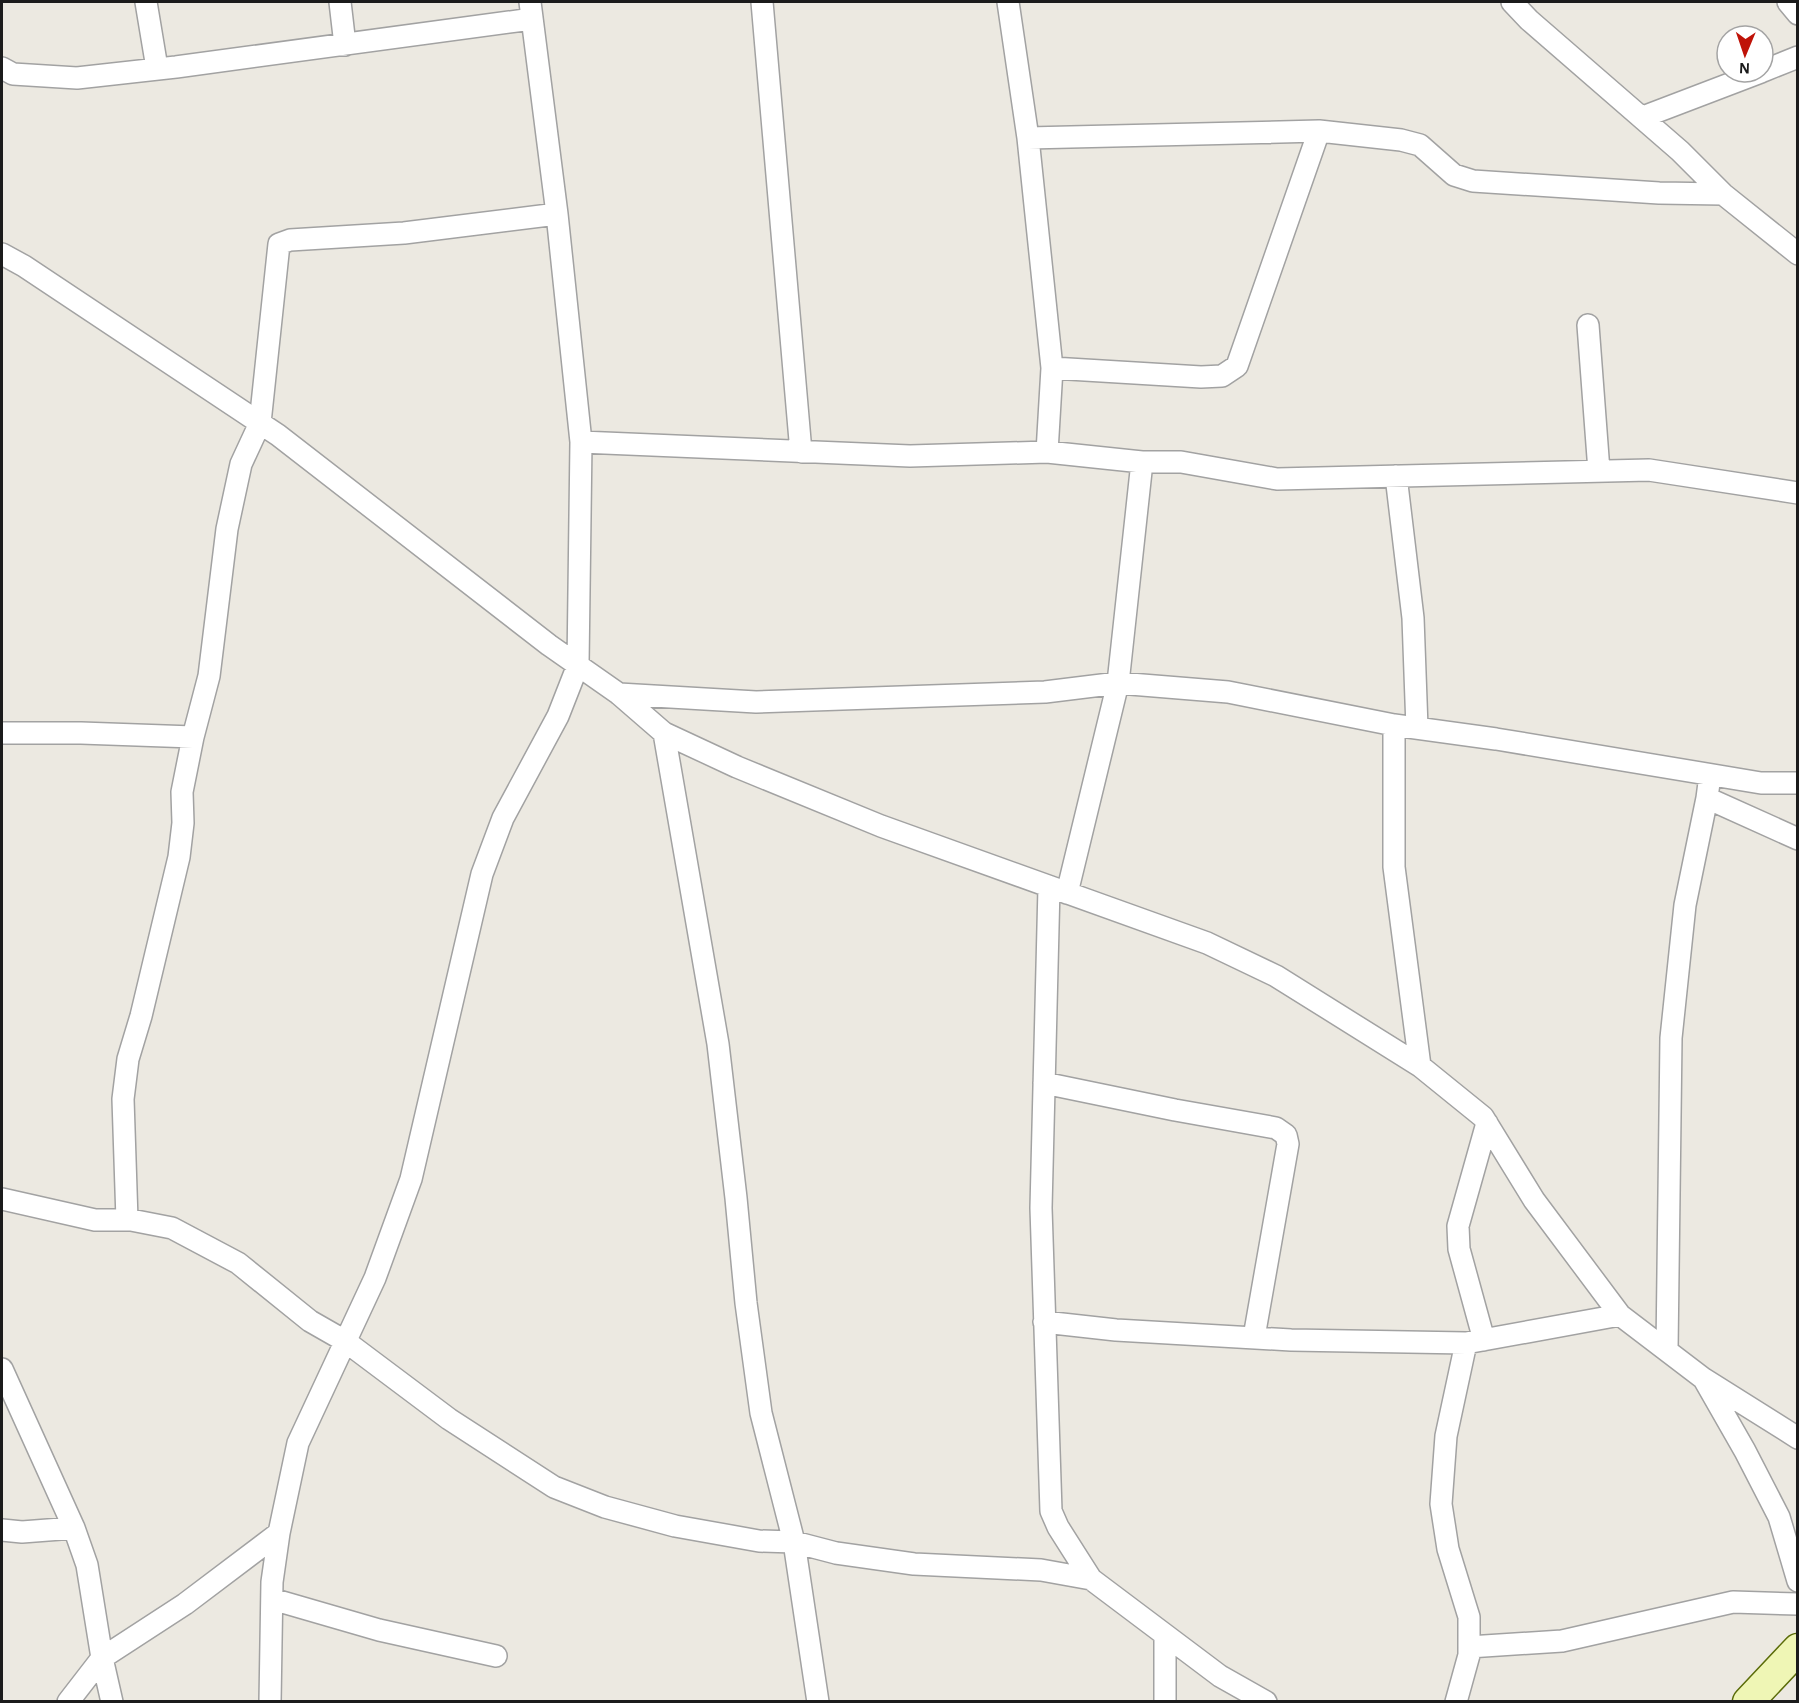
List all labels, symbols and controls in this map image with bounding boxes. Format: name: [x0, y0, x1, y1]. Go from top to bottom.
north arrow: [1715, 24, 1775, 84]
text: N: [1739, 60, 1750, 76]

